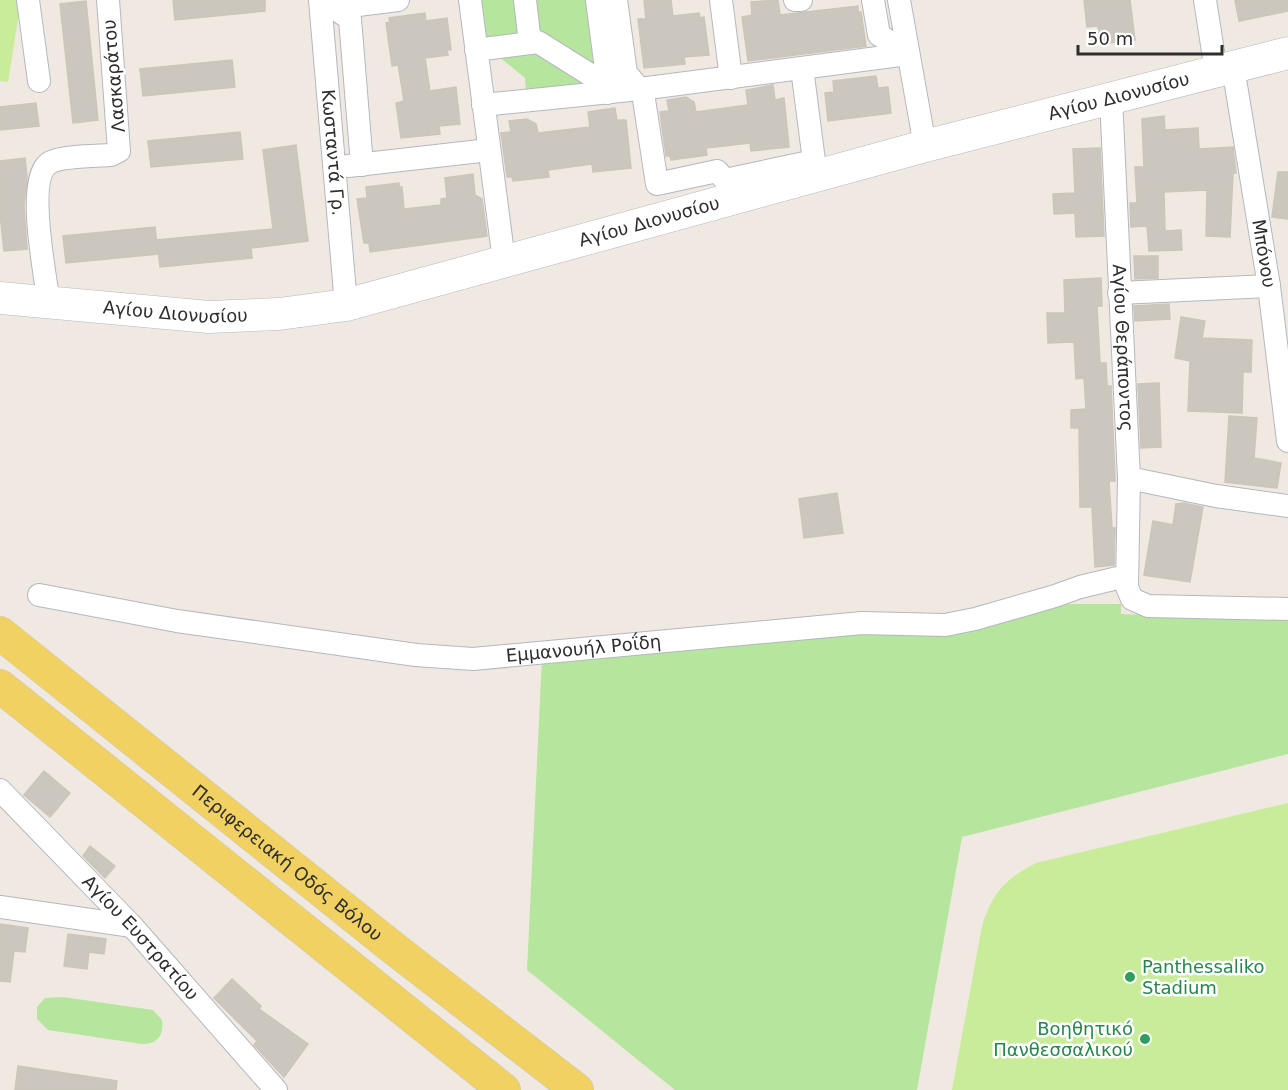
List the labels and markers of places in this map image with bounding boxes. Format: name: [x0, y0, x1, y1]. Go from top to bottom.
place label: Panthessaliko Stadium: [1142, 956, 1265, 998]
marker: Panthessaliko Stadium: [1123, 970, 1137, 984]
place label: Βοηθητικό Πανθεσσαλικού: [993, 1018, 1133, 1060]
marker: Βοηθητικό Πανθεσσαλικού: [1138, 1032, 1152, 1046]

